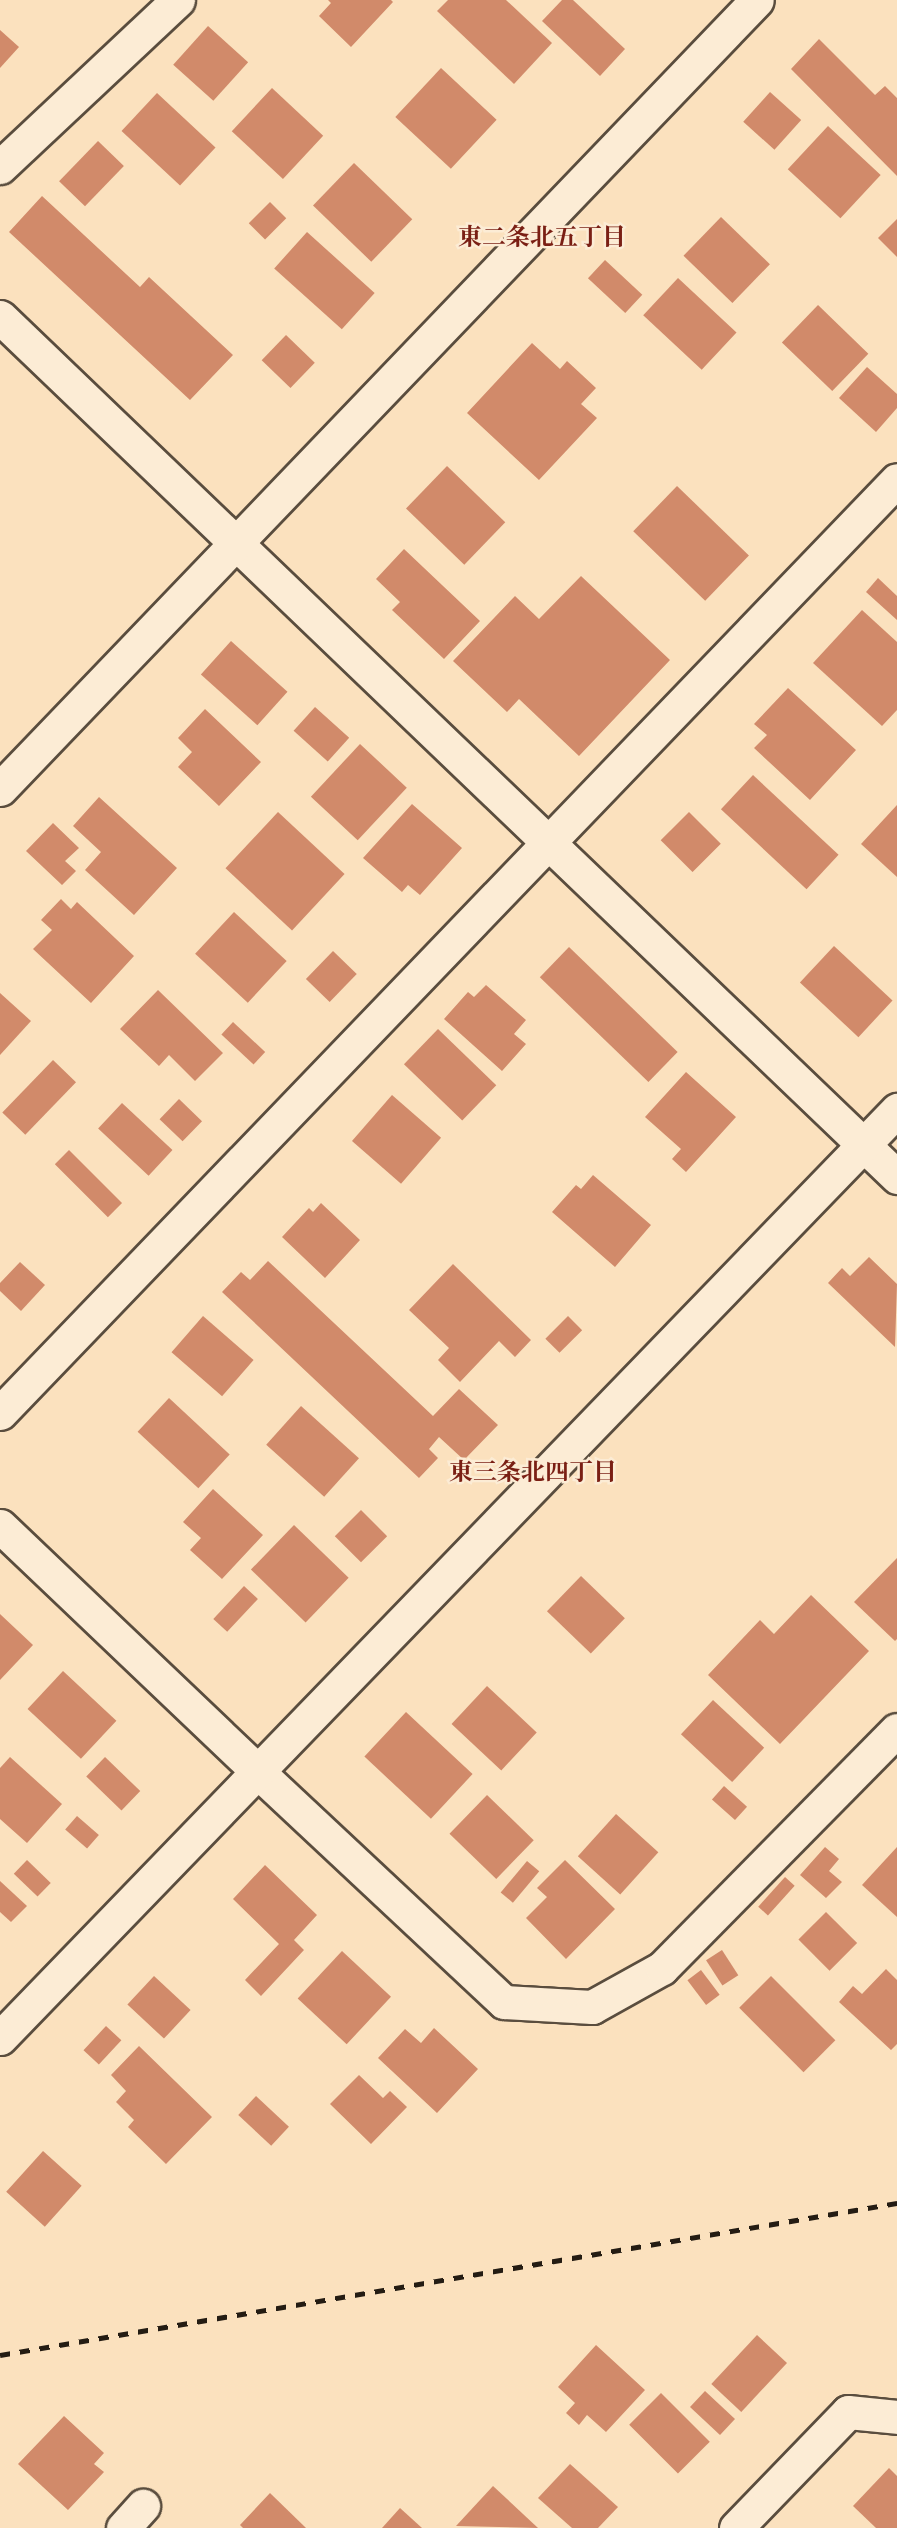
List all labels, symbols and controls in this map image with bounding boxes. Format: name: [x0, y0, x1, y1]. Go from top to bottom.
district label: 東二条北五丁目: [458, 223, 626, 251]
district label: 東三条北四丁目: [449, 1458, 617, 1486]

